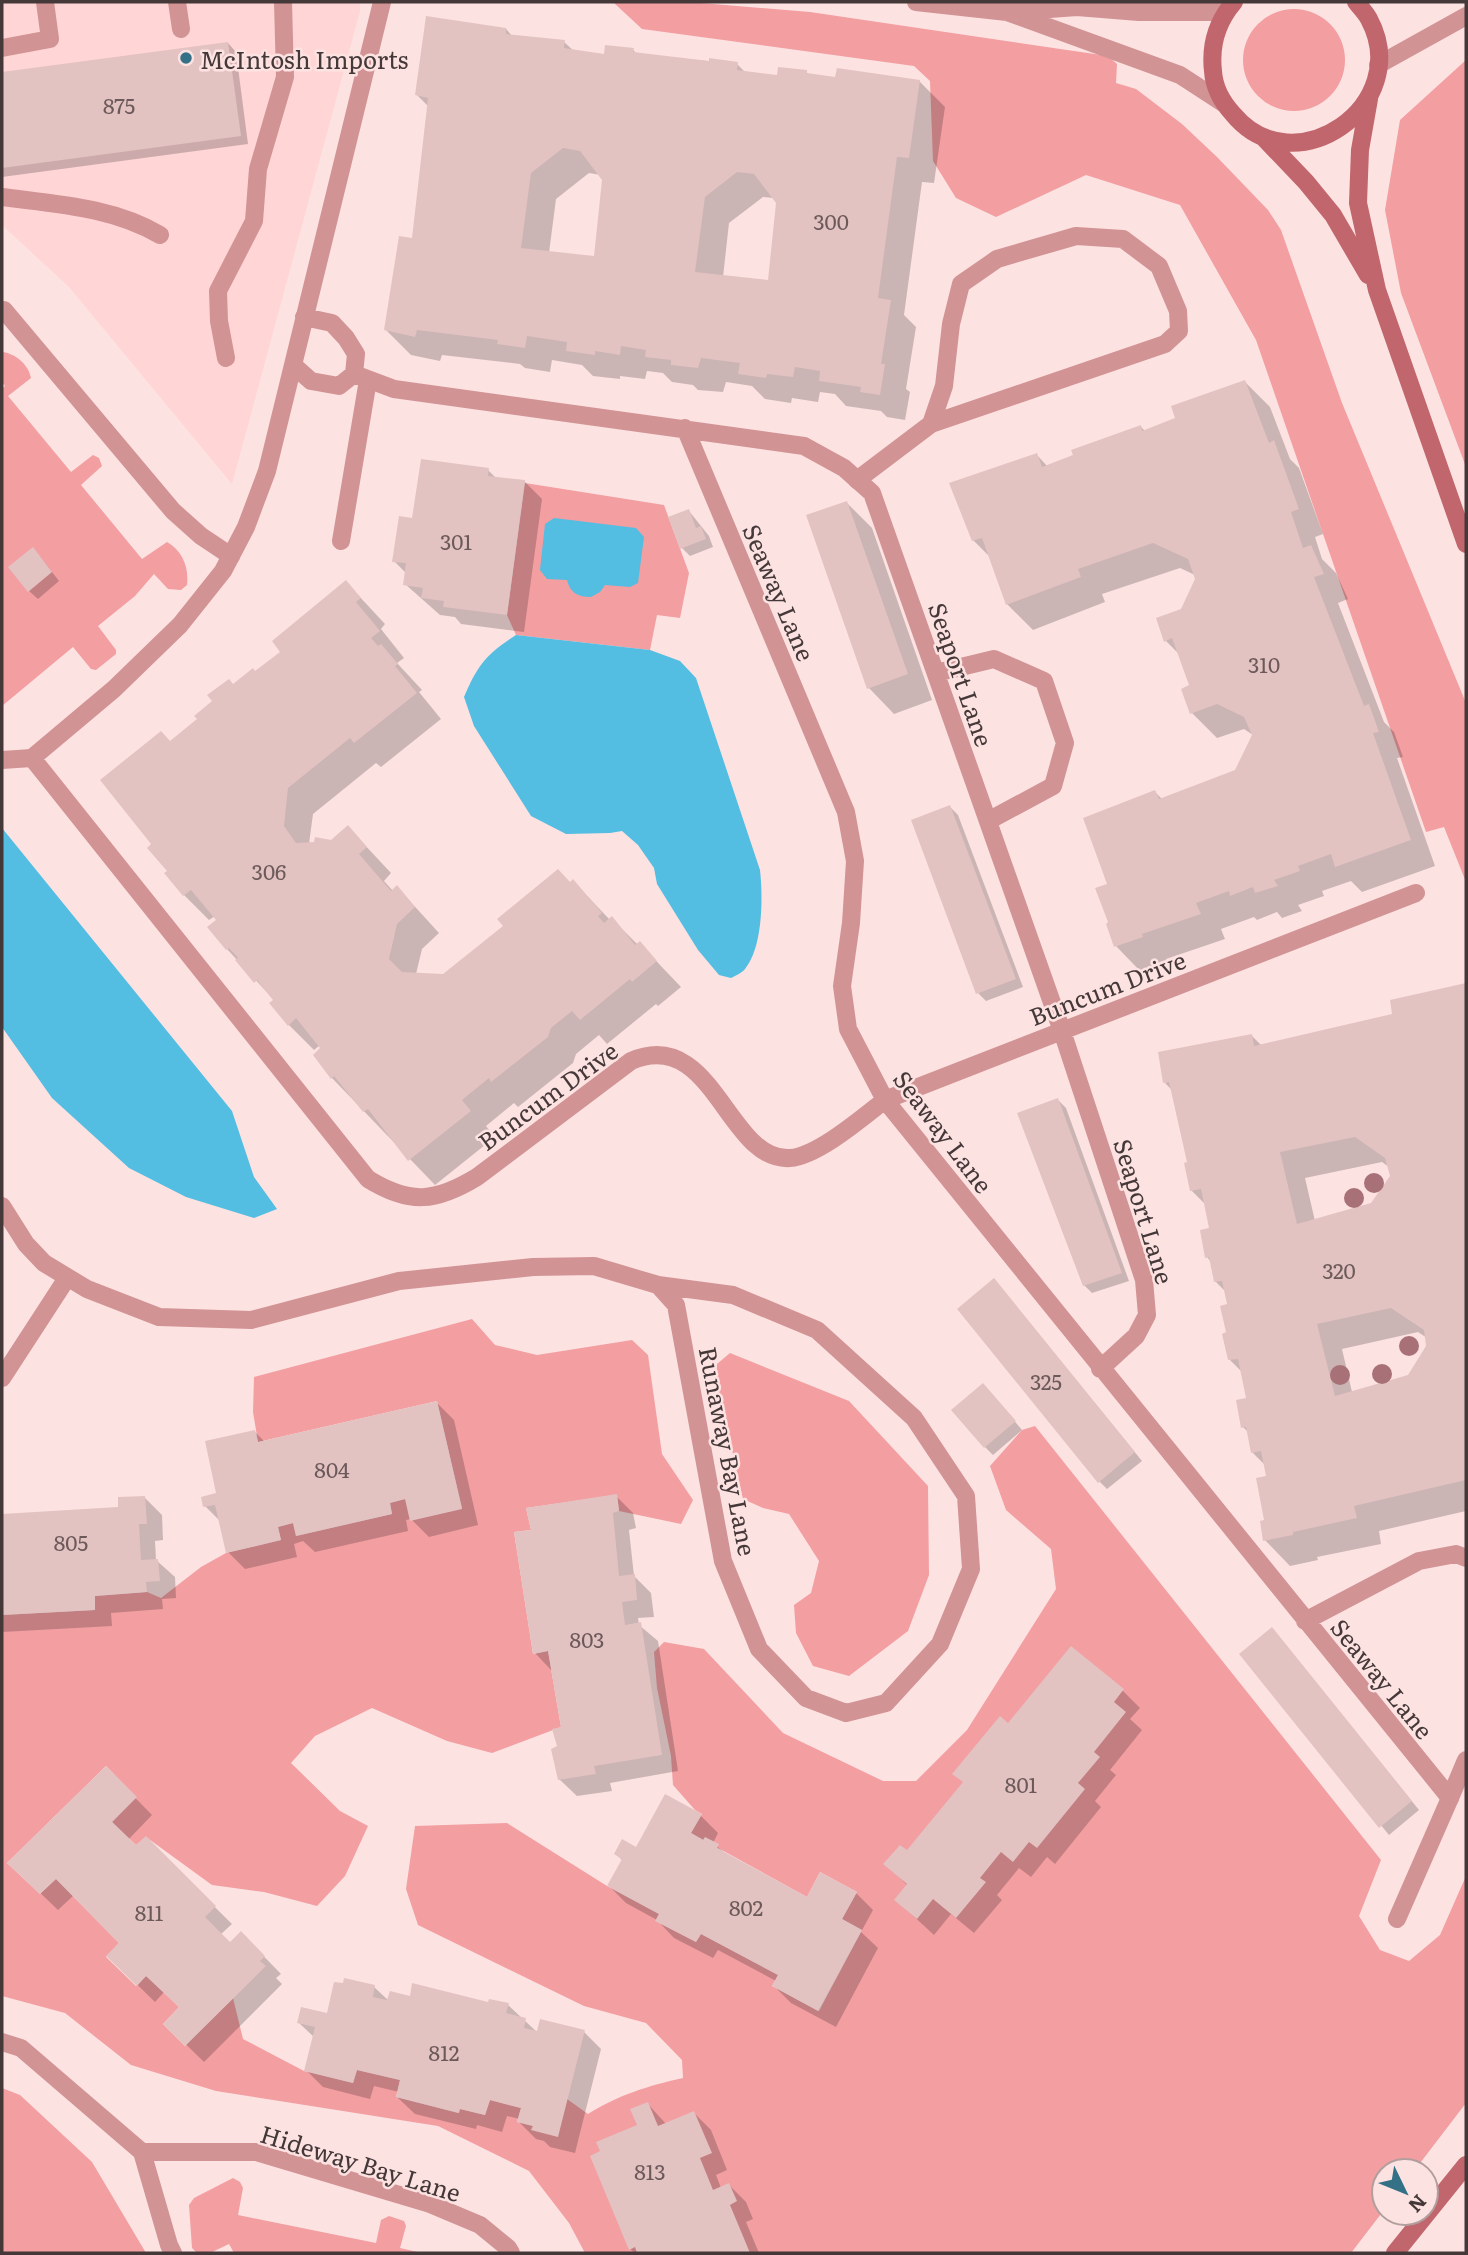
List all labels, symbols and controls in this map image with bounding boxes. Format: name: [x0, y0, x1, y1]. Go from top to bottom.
place label: McIntosh Imports: [200, 41, 408, 76]
marker: McIntosh Imports: [178, 50, 194, 66]
house number: 875: [103, 89, 135, 120]
house number: 300: [813, 205, 849, 236]
street label: Seaway Lane: [735, 518, 825, 666]
house number: 301: [440, 525, 472, 556]
street label: Seaport Lane: [921, 597, 1003, 751]
house number: 310: [1248, 648, 1280, 679]
house number: 306: [252, 855, 286, 886]
street label: Buncum Drive: [1024, 941, 1190, 1033]
street label: Buncum Drive: [470, 1032, 624, 1158]
street label: Seaway Lane: [886, 1062, 1002, 1200]
street label: Seaport Lane: [1106, 1134, 1184, 1288]
house number: 320: [1322, 1254, 1356, 1285]
street label: Runaway Bay Lane: [692, 1343, 766, 1559]
house number: 325: [1030, 1365, 1062, 1396]
house number: 804: [314, 1453, 350, 1484]
house number: 805: [54, 1526, 88, 1557]
street label: Seaway Lane: [1324, 1610, 1442, 1746]
house number: 803: [570, 1623, 604, 1654]
house number: 801: [1005, 1768, 1038, 1799]
house number: 802: [729, 1891, 763, 1922]
house number: 811: [135, 1896, 164, 1927]
house number: 812: [429, 2036, 459, 2067]
street label: Hideway Bay Lane: [257, 2115, 465, 2209]
house number: 813: [634, 2155, 666, 2186]
north arrow: [1370, 2157, 1440, 2227]
text: N: [1402, 2189, 1434, 2220]

